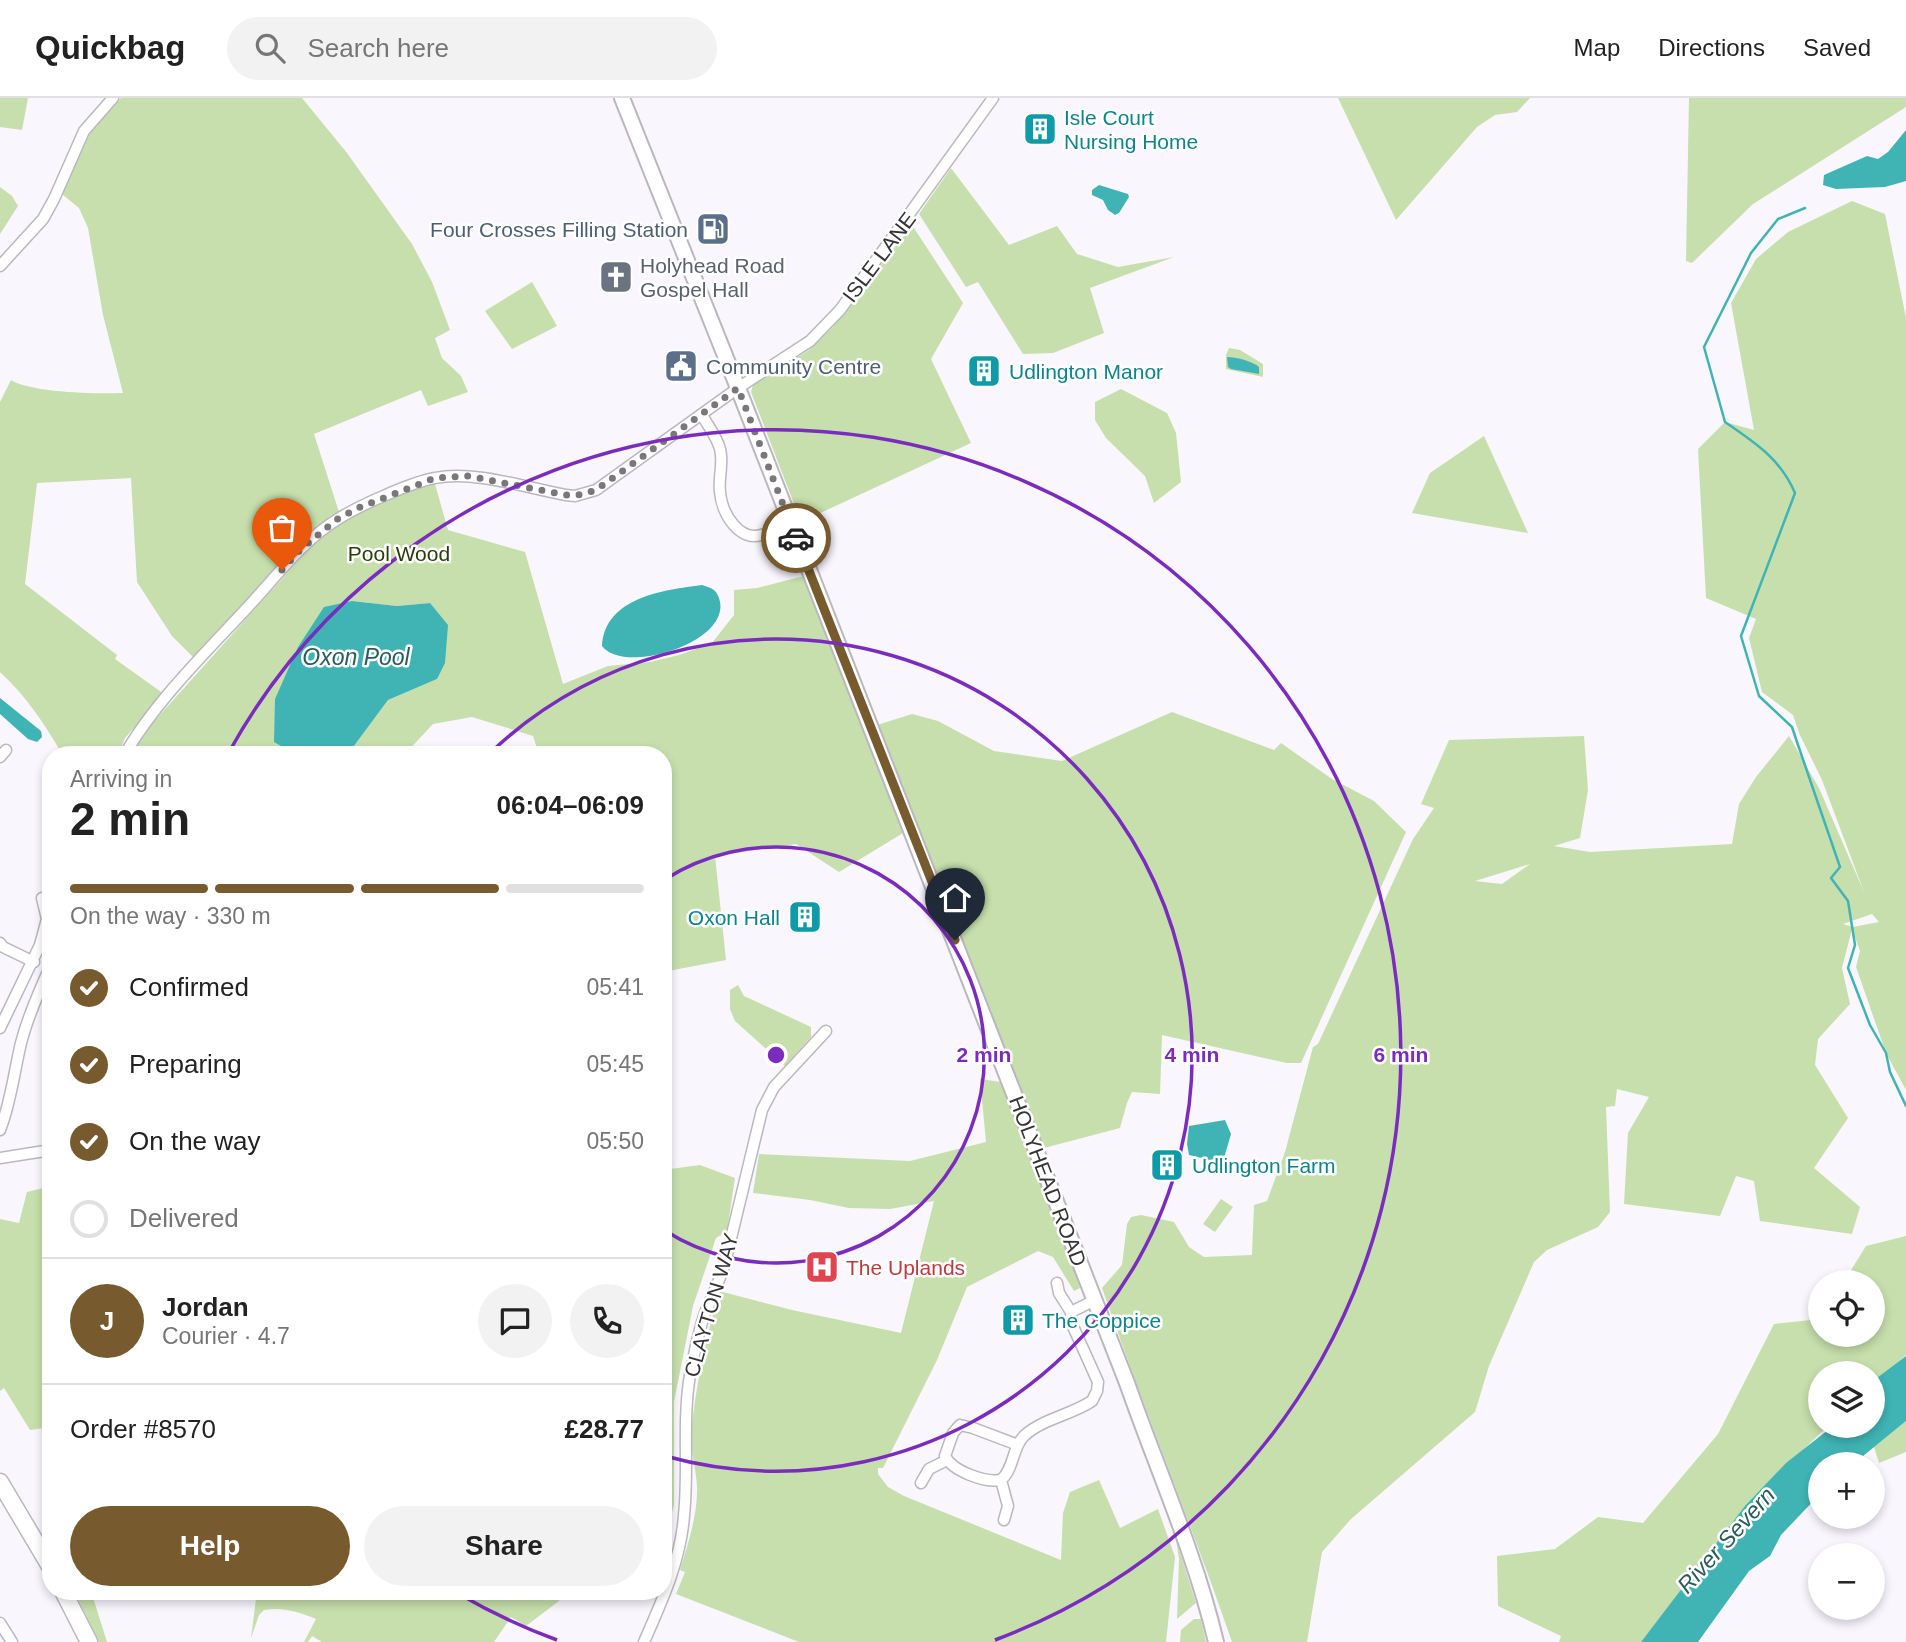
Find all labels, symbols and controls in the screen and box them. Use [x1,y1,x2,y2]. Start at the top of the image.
search box [227,17,717,80]
text: Quickbag [35,29,185,66]
icon: search [251,29,289,67]
text: Search here [307,33,449,63]
text: Map [1574,34,1620,61]
text: Directions [1658,34,1765,61]
text: Saved [1803,34,1871,61]
place label: Isle Court Nursing Home [1064,106,1198,153]
building icon: Isle Court Nursing Home [1021,110,1059,148]
street label: ISLE LANE [838,208,920,306]
fuel station icon: Four Crosses Filling Station [694,210,732,248]
place label: Four Crosses Filling Station [430,218,688,241]
place label: Holyhead Road Gospel Hall [640,254,785,301]
church icon: Holyhead Road Gospel Hall [597,258,635,296]
public building icon: Community Centre [662,347,700,385]
building icon: Udlington Manor [965,352,1003,390]
place label: Community Centre [706,355,881,378]
place label: Udlington Manor [1009,360,1163,383]
pin [252,498,312,570]
courier [761,503,831,573]
icon: bag [263,509,301,547]
icon: car [777,519,815,557]
park label: Pool Wood [348,542,450,565]
water label: Oxon Pool [302,644,411,670]
text: Arriving in [70,766,172,792]
text: 06:04–06:09 [497,790,644,820]
text: 2 min [70,793,190,845]
pin [925,868,985,940]
icon: home [936,879,974,917]
building icon: Oxon Hall [786,898,824,936]
text: On the way · 330 m [70,903,271,929]
place label: Oxon Hall [688,906,780,929]
icon: check [70,969,108,1007]
text: Confirmed [129,972,249,1002]
text: 05:41 [586,974,644,1000]
centre of rings [764,1043,788,1067]
text: 2 min [957,1043,1011,1066]
text: 4 min [1165,1043,1219,1066]
text: 6 min [1374,1043,1428,1066]
icon: check [70,1046,108,1084]
text: Preparing [129,1049,242,1079]
text: 05:45 [586,1051,644,1077]
street label: HOLYHEAD ROAD [1005,1093,1091,1269]
icon: check [70,1123,108,1161]
text: On the way [129,1126,261,1156]
text: 05:50 [586,1128,644,1154]
building icon: Udlington Farm [1148,1146,1186,1184]
place label: Udlington Farm [1192,1154,1336,1177]
text: Delivered [129,1203,239,1233]
street label: CLAYTON WAY [679,1230,743,1380]
hospital icon: The Uplands [803,1248,841,1286]
place label: The Uplands [846,1256,965,1279]
map controls [1808,1270,1885,1620]
button: locate [1808,1270,1885,1347]
button: chat [478,1284,552,1358]
button: phone [570,1284,644,1358]
text: Jordan [162,1292,249,1322]
building icon: The Coppice [999,1301,1037,1339]
text: J [100,1306,114,1336]
place label: The Coppice [1042,1309,1161,1332]
text: Courier · 4.7 [162,1323,290,1349]
button: layers [1808,1361,1885,1438]
text: Order #8570 [70,1414,216,1444]
text: £28.77 [564,1414,644,1444]
button: + [1808,1452,1885,1529]
water label: River Severn [1672,1482,1780,1598]
button: Help [70,1506,350,1586]
button: Share [364,1506,644,1586]
button: − [1808,1543,1885,1620]

